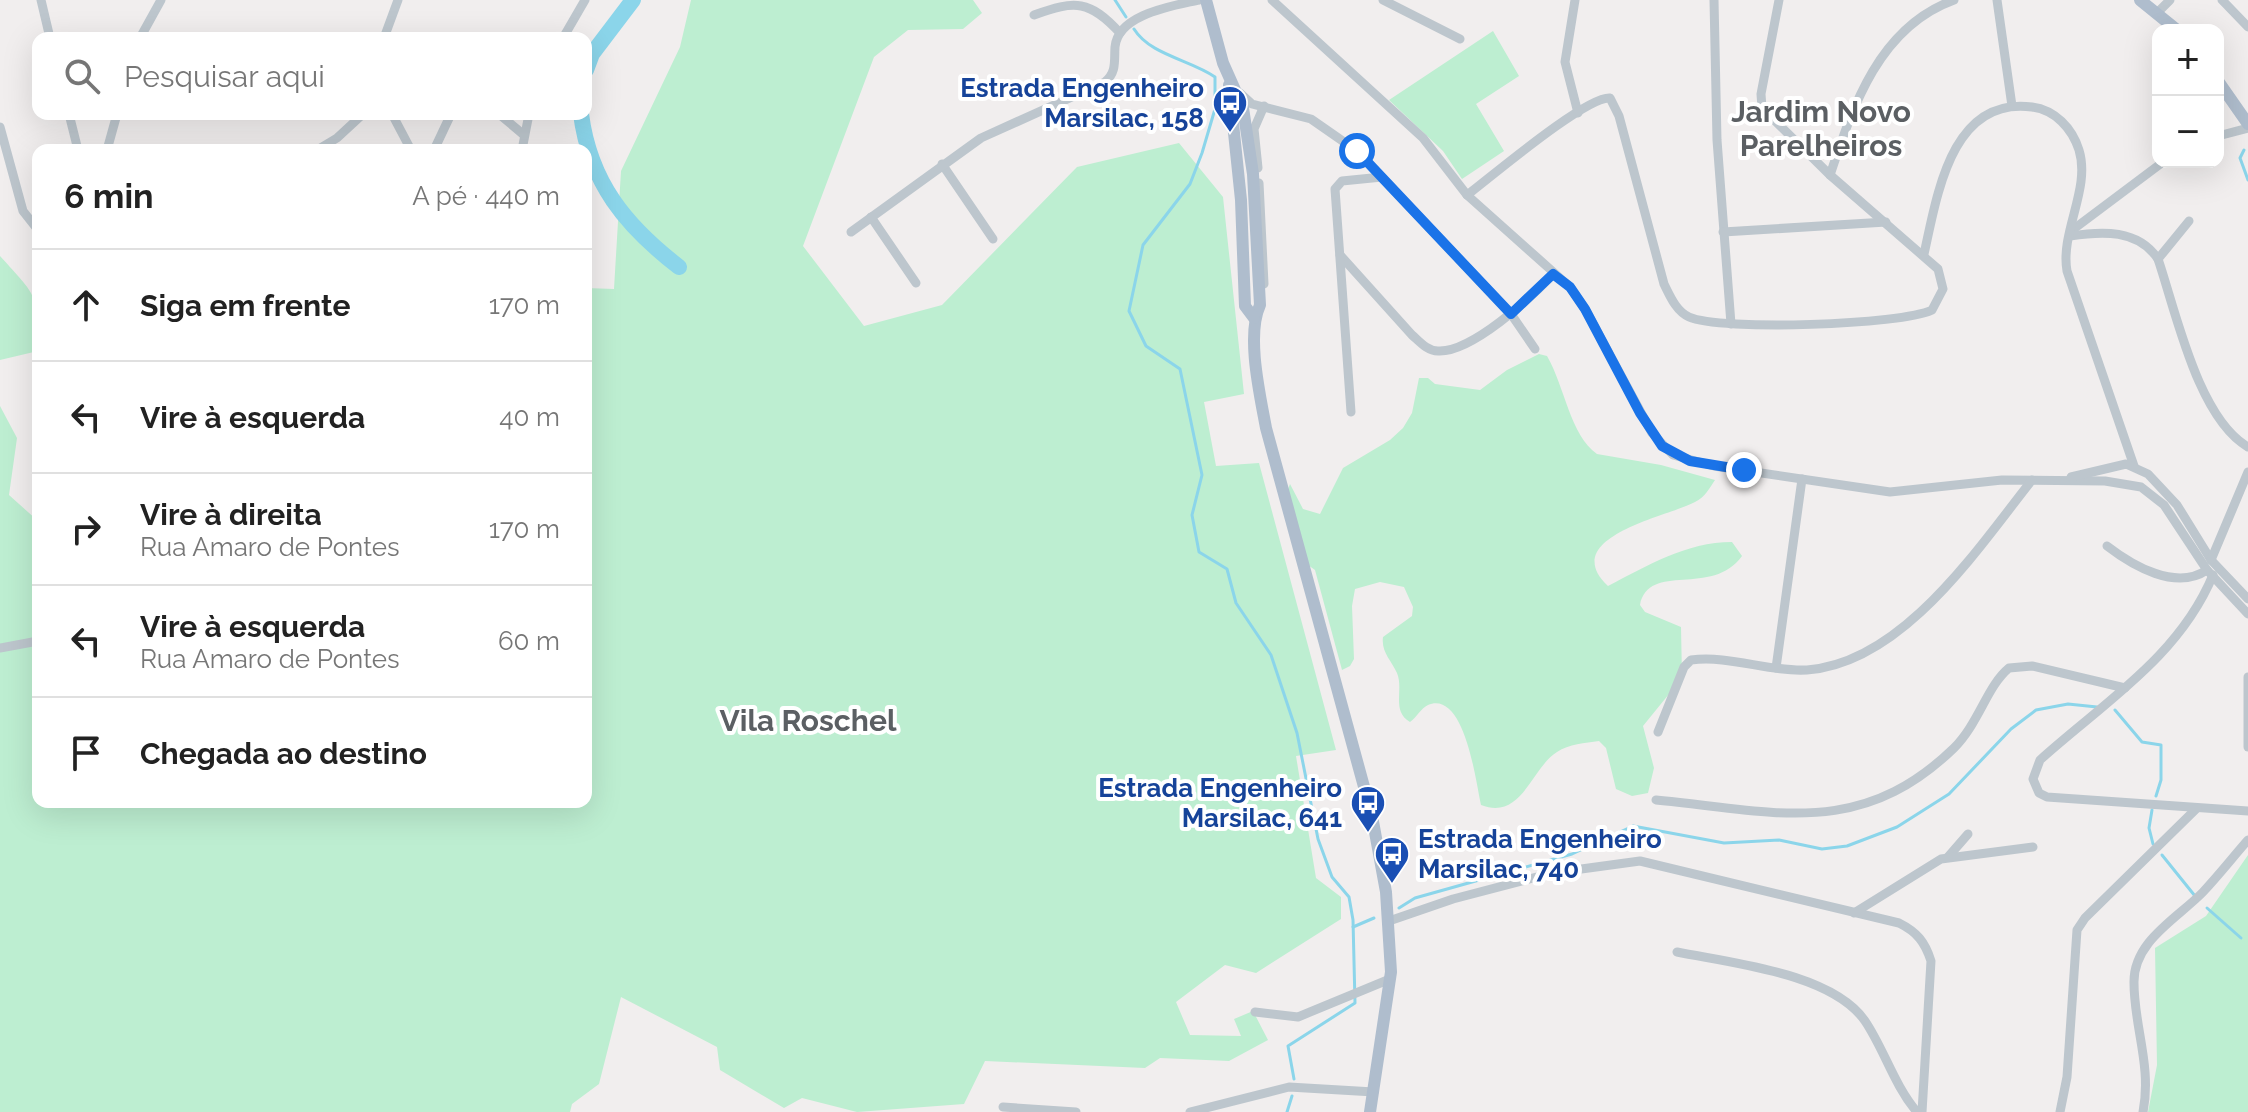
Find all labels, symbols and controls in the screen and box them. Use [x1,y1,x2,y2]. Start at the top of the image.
map controls [2152,24,2224,168]
button: + [2152,24,2224,96]
search box [32,32,592,120]
icon: search [60,54,104,98]
text: Pesquisar aqui [124,59,325,94]
place label: Estrada Engenheiro Marsilac, 158 [960,73,1204,133]
bus stop icon: Estrada Engenheiro Marsilac, 158 [1211,84,1249,134]
district label: Jardim Novo Parelheiros [1731,94,1911,163]
button: − [2152,96,2224,168]
route start [1339,133,1375,169]
text: 6 min [64,176,154,216]
text: A pé · 440 m [412,181,560,211]
icon: ahead [64,283,108,327]
text: Siga em frente [140,288,350,323]
text: 170 m [489,290,560,320]
icon: left [64,395,108,439]
text: Vire à esquerda [140,400,365,435]
text: 40 m [499,402,560,432]
route end [1726,452,1762,488]
text: Vire à direita [140,497,322,532]
icon: right [64,507,108,551]
text: 170 m [489,514,560,544]
text: Rua Amaro de Pontes [140,532,399,562]
text: Vire à esquerda [140,609,365,644]
icon: left [64,619,108,663]
text: 60 m [498,626,560,656]
text: Rua Amaro de Pontes [140,644,399,674]
district label: Vila Roschel [720,703,897,738]
icon: arrive [64,731,108,775]
text: Chegada ao destino [140,736,427,771]
place label: Estrada Engenheiro Marsilac, 641 [1098,773,1342,833]
bus stop icon: Estrada Engenheiro Marsilac, 641 [1349,784,1387,834]
place label: Estrada Engenheiro Marsilac, 740 [1418,824,1662,884]
bus stop icon: Estrada Engenheiro Marsilac, 740 [1373,835,1411,885]

